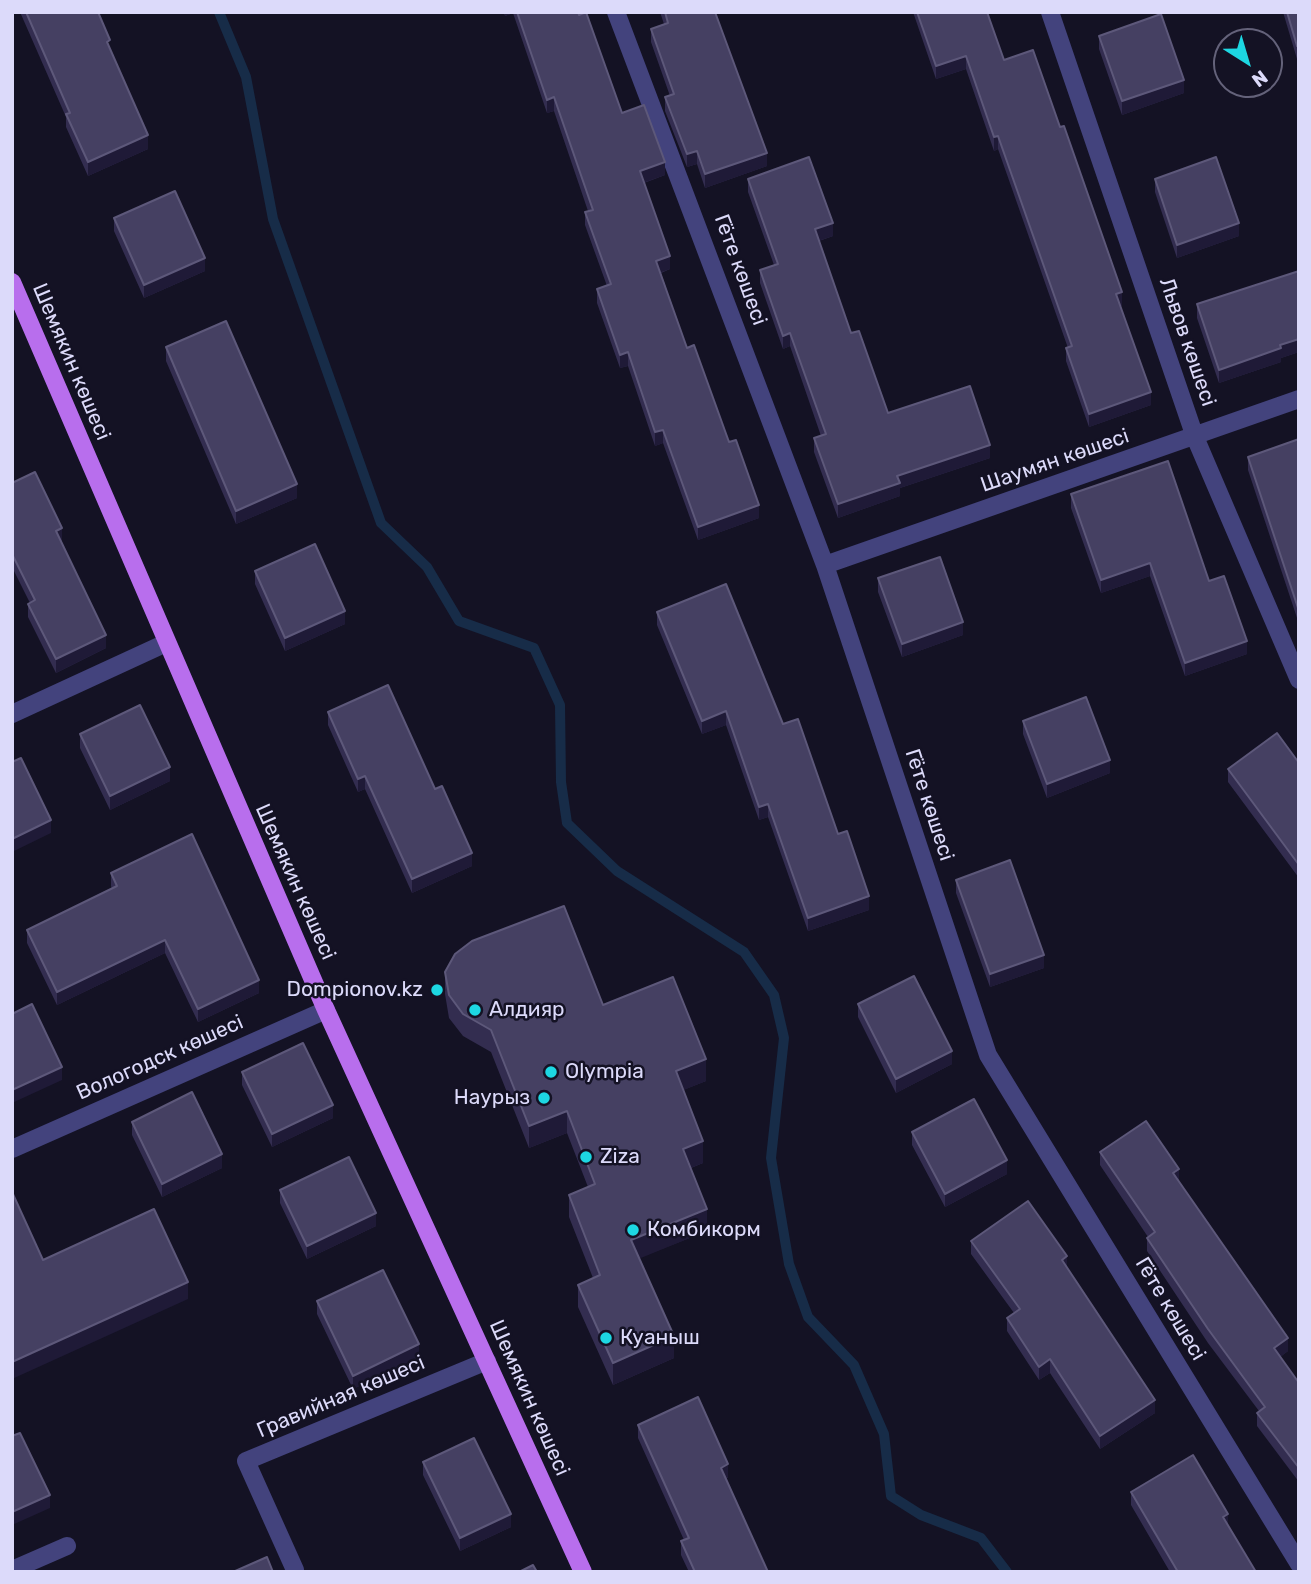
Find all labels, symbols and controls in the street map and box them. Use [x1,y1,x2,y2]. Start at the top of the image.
north arrow [1213,28,1283,98]
text: N [1247,65,1272,92]
street label: Гёте көшесі [708,211,772,329]
street label: Львов көшесі [1153,274,1221,410]
street label: Шемякин көшесі [27,280,115,444]
street label: Шаумян көшесі [978,424,1132,498]
street label: Гёте көшесі [899,746,959,864]
street label: Шемякин көшесі [249,800,341,964]
place label: Dompionov.kz [286,977,423,1003]
marker: Dompionov.kz [429,982,445,998]
place label: Алдияр [489,997,565,1023]
marker: Алдияр [467,1002,483,1018]
street label: Вологодск көшесі [73,1010,247,1106]
place label: Olympia [565,1059,644,1085]
marker: Olympia [543,1064,559,1080]
place label: Наурыз [454,1085,530,1111]
marker: Наурыз [536,1090,552,1106]
place label: Ziza [600,1144,640,1170]
marker: Ziza [578,1149,594,1165]
place label: Комбикорм [647,1217,761,1243]
marker: Комбикорм [625,1222,641,1238]
street label: Гёте көшесі [1129,1253,1211,1365]
street label: Шемякин көшесі [483,1316,575,1480]
place label: Куаныш [620,1325,700,1351]
marker: Куаныш [598,1330,614,1346]
street label: Гравийная көшесі [253,1350,429,1444]

